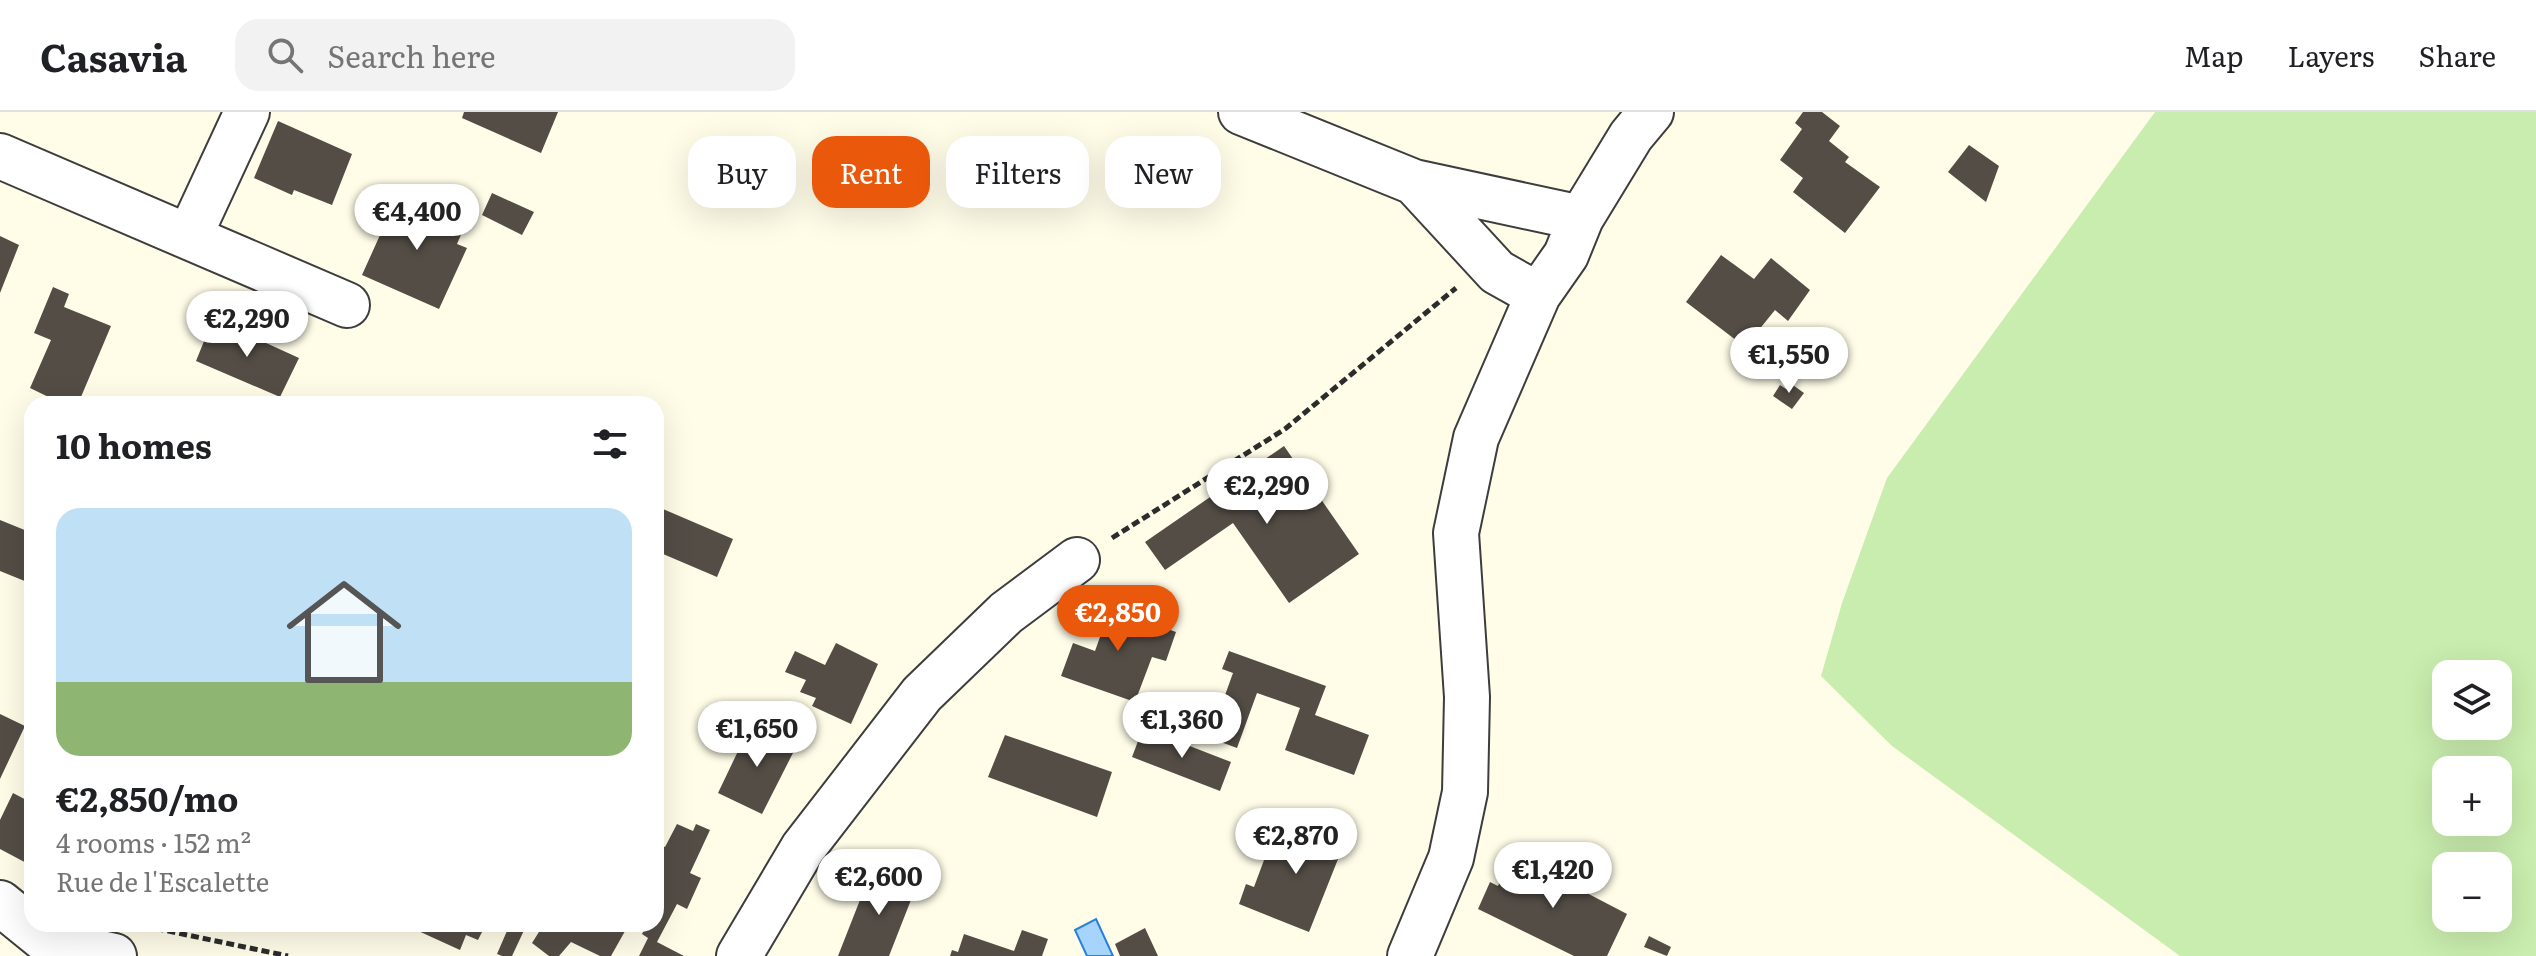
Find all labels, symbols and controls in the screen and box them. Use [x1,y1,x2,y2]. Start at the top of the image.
search box [235,19,795,91]
text: Casavia [40,27,187,84]
icon: search [263,33,307,77]
text: Search here [327,33,496,77]
text: Map [2184,34,2243,76]
text: Layers [2287,34,2374,76]
text: Share [2418,34,2496,76]
chip: Buy [688,136,796,208]
chip: Rent [812,136,930,208]
chip: Filters [946,136,1089,208]
chip: New [1105,136,1221,208]
pin: €4,400 [352,184,482,252]
text: €4,400 [372,190,462,229]
pin: €2,290 [182,291,312,359]
text: €2,290 [204,297,290,336]
pin: €1,550 [1724,327,1854,395]
text: €1,550 [1748,333,1830,372]
text: 10 homes [56,419,212,469]
icon: filters [588,422,632,466]
pin: €2,290 [1202,458,1332,526]
text: €2,290 [1224,464,1310,503]
icon: home [272,560,416,704]
pin: €2,850 [1053,585,1183,653]
text: €2,850 [1075,591,1161,630]
map controls [2432,660,2512,932]
button: layers [2432,660,2512,740]
pin: €1,360 [1117,692,1247,760]
text: €1,360 [1140,698,1224,737]
pin: €1,650 [692,701,822,769]
text: €1,650 [716,707,798,746]
button: + [2432,756,2512,836]
text: €2,850/mo [56,772,238,822]
pin: €2,870 [1231,808,1361,876]
text: €2,870 [1253,814,1339,853]
text: 4 rooms · 152 m² [56,822,251,861]
pin: €1,420 [1488,842,1618,910]
text: €1,420 [1512,848,1594,887]
pin: €2,600 [814,849,944,917]
button: − [2432,852,2512,932]
text: €2,600 [835,855,923,894]
text: Rue de l'Escalette [56,861,269,900]

